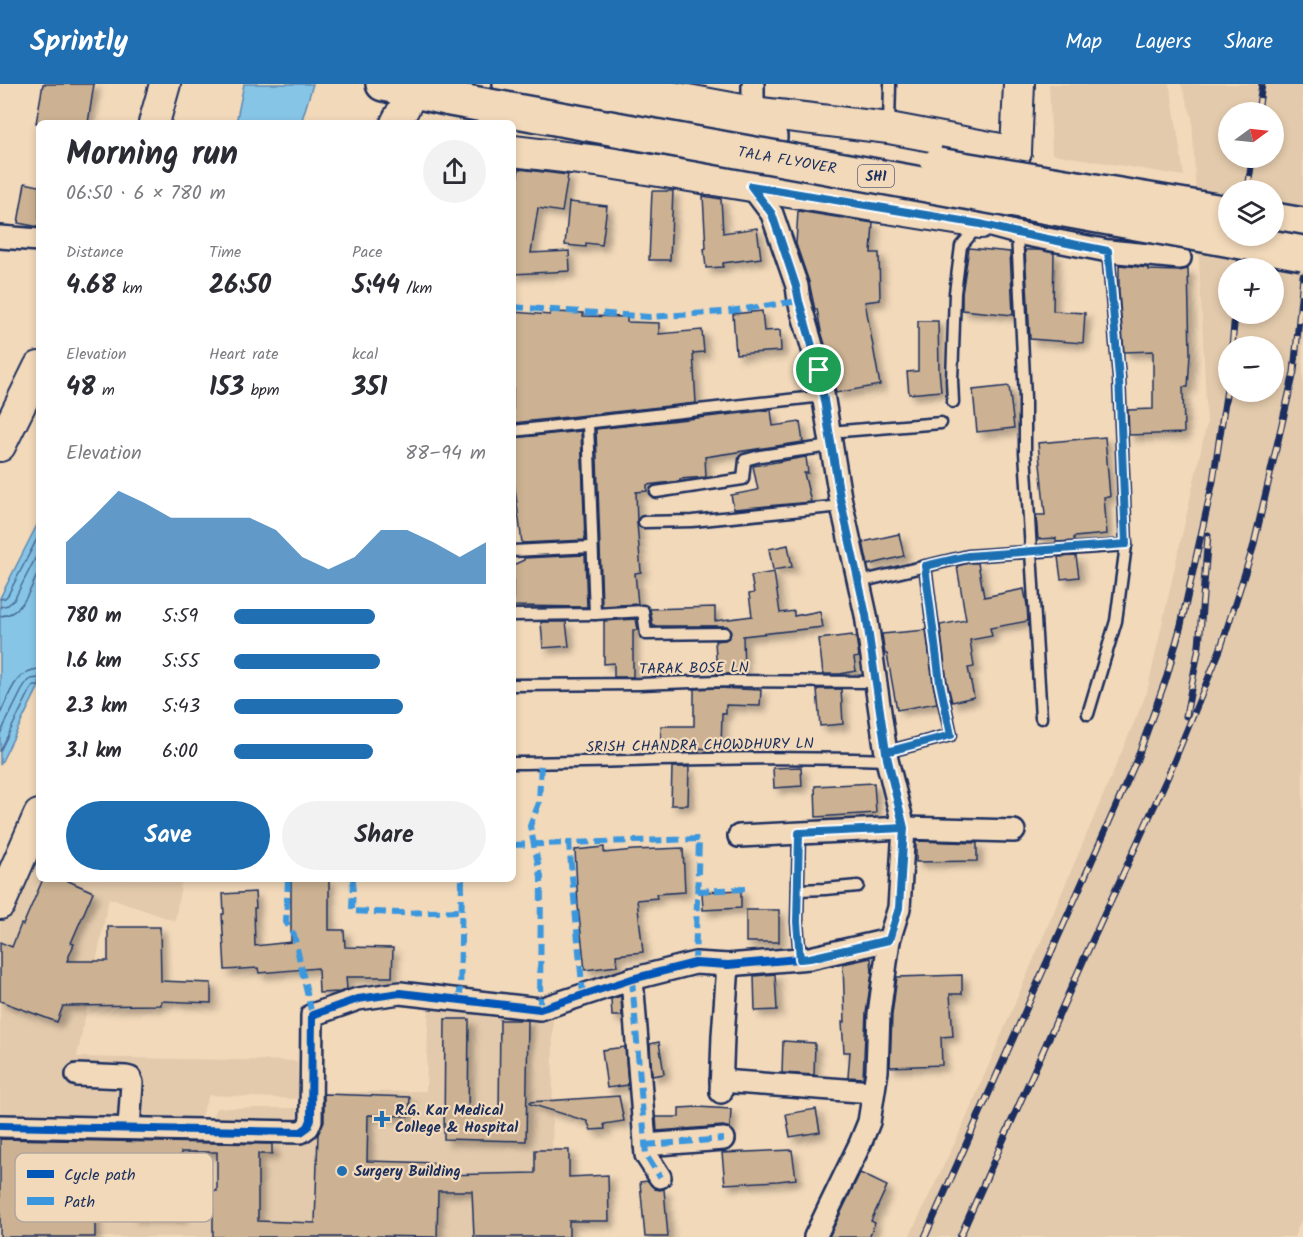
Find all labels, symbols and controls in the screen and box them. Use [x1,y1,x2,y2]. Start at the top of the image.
text: Sprintly [30,20,128,65]
text: Map [1065,26,1102,59]
text: Layers [1135,26,1191,59]
text: Share [1224,26,1273,59]
north arrow [1218,102,1284,168]
map controls [1218,102,1284,402]
text: Morning run [66,129,238,182]
button: share [423,140,486,203]
street label: TALA FLYOVER [736,140,838,182]
road number: SH1 [858,165,894,187]
text: 06:50 · 6 × 780 m [66,178,226,210]
button: layers [1218,180,1284,246]
text: Distance [66,240,124,265]
text: Time [209,240,241,265]
text: Pace [352,240,383,265]
button: + [1218,258,1284,324]
text: 4.68 [66,265,116,307]
text: 26:50 [209,265,271,307]
text: 5:44 [352,265,400,307]
text: km [116,276,142,301]
text: /km [400,276,432,301]
button: − [1218,336,1284,402]
text: Elevation [66,342,127,367]
text: Heart rate [209,342,279,367]
text: kcal [352,342,378,367]
pin [793,344,844,395]
icon: arrive [802,353,835,386]
text: 48 [66,367,96,409]
text: 153 [209,367,244,409]
text: 351 [352,367,387,409]
text: m [96,378,115,403]
text: bpm [244,378,279,403]
text: Elevation [66,438,142,470]
text: 88–94 m [405,438,486,470]
text: 780 m [66,601,122,633]
text: 5:59 [162,601,198,633]
text: 1.6 km [66,646,122,678]
text: 5:55 [162,646,199,678]
street label: TARAK BOSE LN [639,656,749,682]
text: 2.3 km [66,691,127,723]
text: 5:43 [162,691,200,723]
street label: SRISH CHANDRA CHOWDHURY LN [586,732,814,760]
text: 3.1 km [66,736,122,768]
text: 6:00 [162,736,198,768]
button: Save [66,801,270,870]
button: Share [282,801,486,870]
place label: R.G. Kar Medical College & Hospital [395,1099,518,1140]
marker: R.G. Kar Medical College & Hospital [373,1110,391,1128]
legend [15,1153,213,1222]
place label: Surgery Building [354,1160,461,1184]
text: Cycle path [64,1163,136,1188]
marker: Surgery Building [335,1164,349,1178]
text: Path [64,1190,95,1215]

